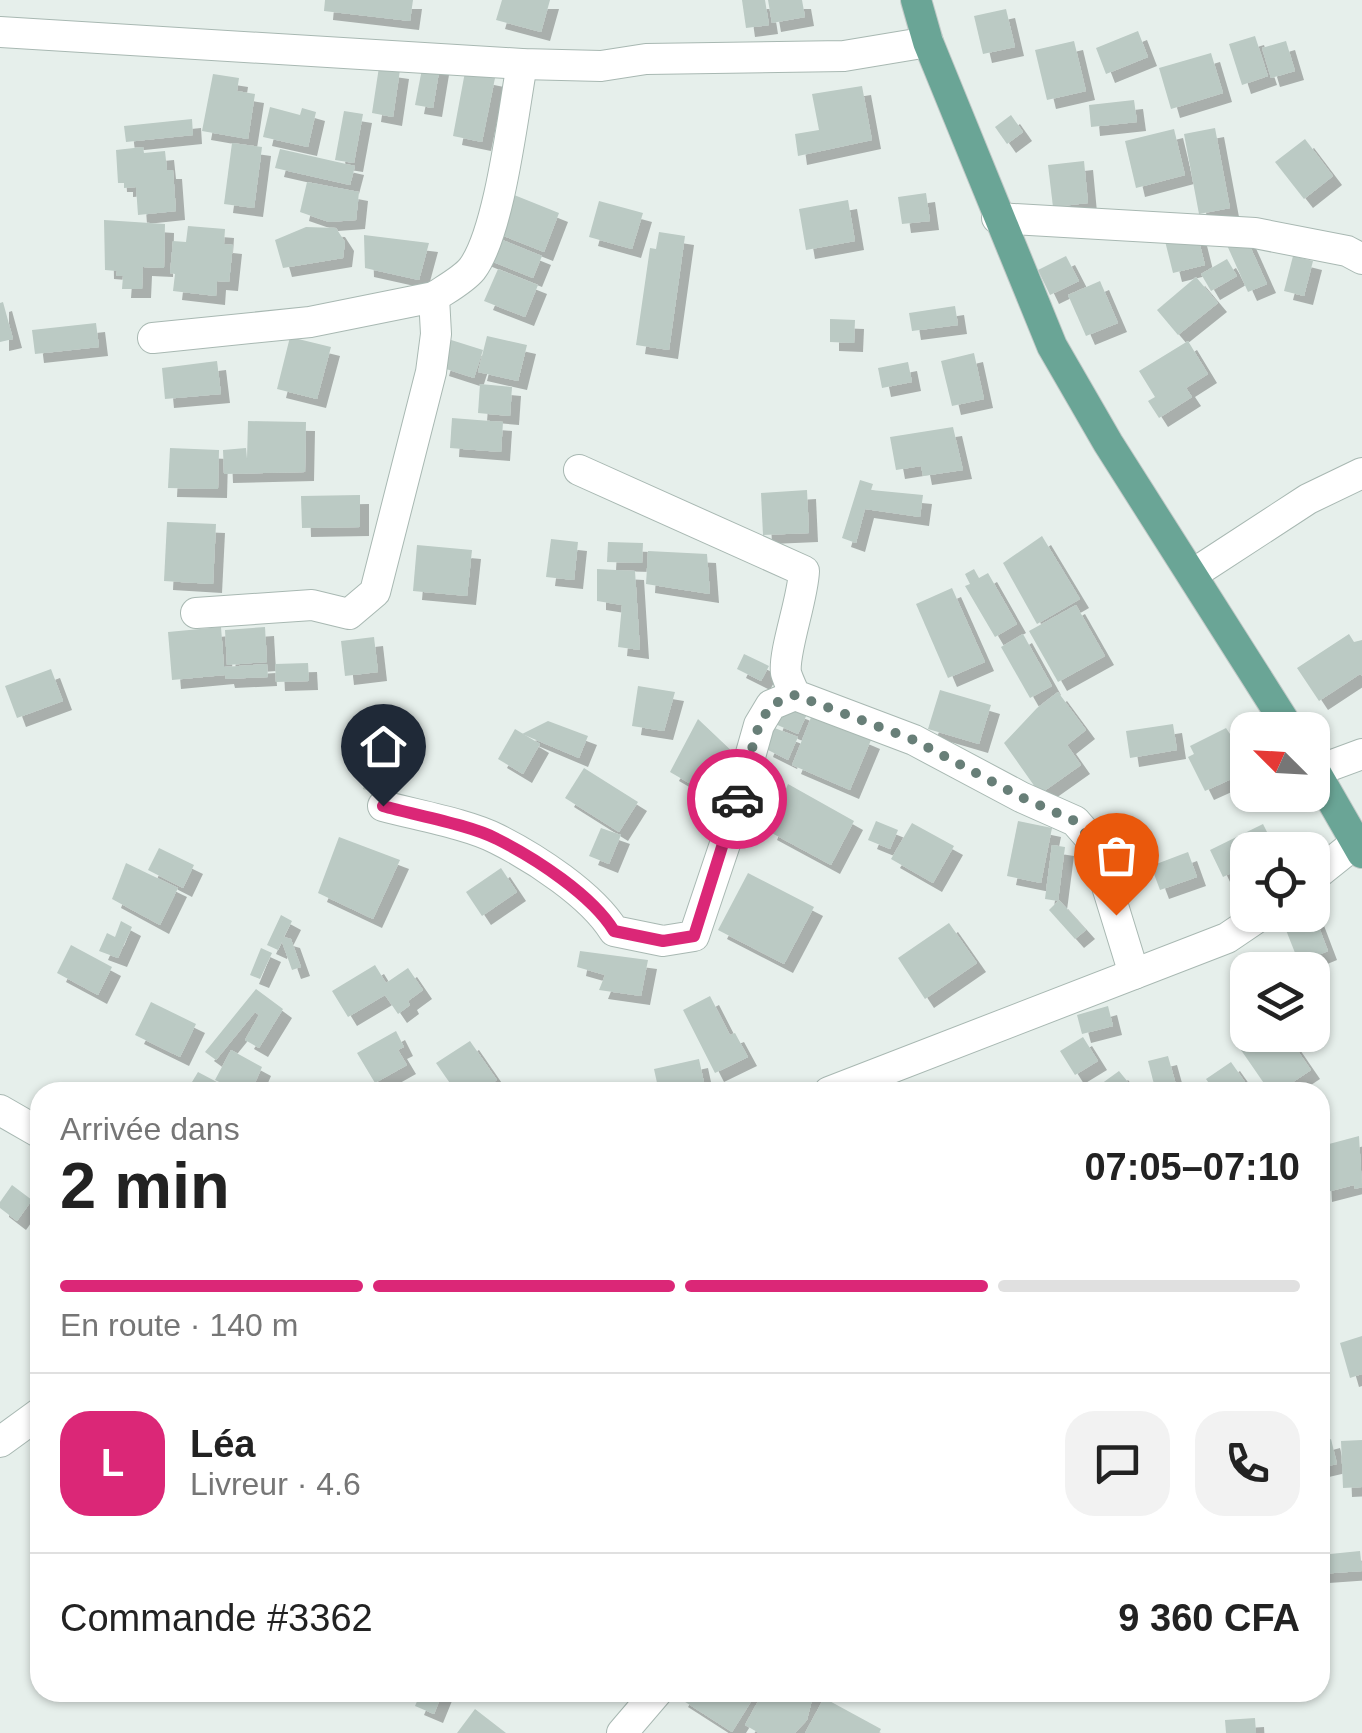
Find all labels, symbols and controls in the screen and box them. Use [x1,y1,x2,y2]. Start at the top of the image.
pin [341,704,426,807]
north arrow [1230,712,1330,812]
map controls [1230,712,1330,1052]
icon: home [356,719,411,774]
courier [687,749,787,849]
icon: car [710,772,765,827]
pin [1074,813,1159,916]
icon: bag [1089,828,1144,883]
button: locate [1230,832,1330,932]
button: layers [1230,952,1330,1052]
text: Arrivée dans [60,1111,240,1147]
text: 07:05–07:10 [1084,1146,1300,1188]
text: 2 min [60,1149,230,1222]
text: En route · 140 m [60,1307,298,1343]
button: chat [1065,1411,1170,1516]
button: phone [1195,1411,1300,1516]
text: Léa [190,1423,255,1465]
text: L [101,1442,124,1484]
text: Livreur · 4.6 [190,1466,361,1502]
text: Commande #3362 [60,1597,373,1639]
text: 9 360 CFA [1118,1597,1300,1639]

